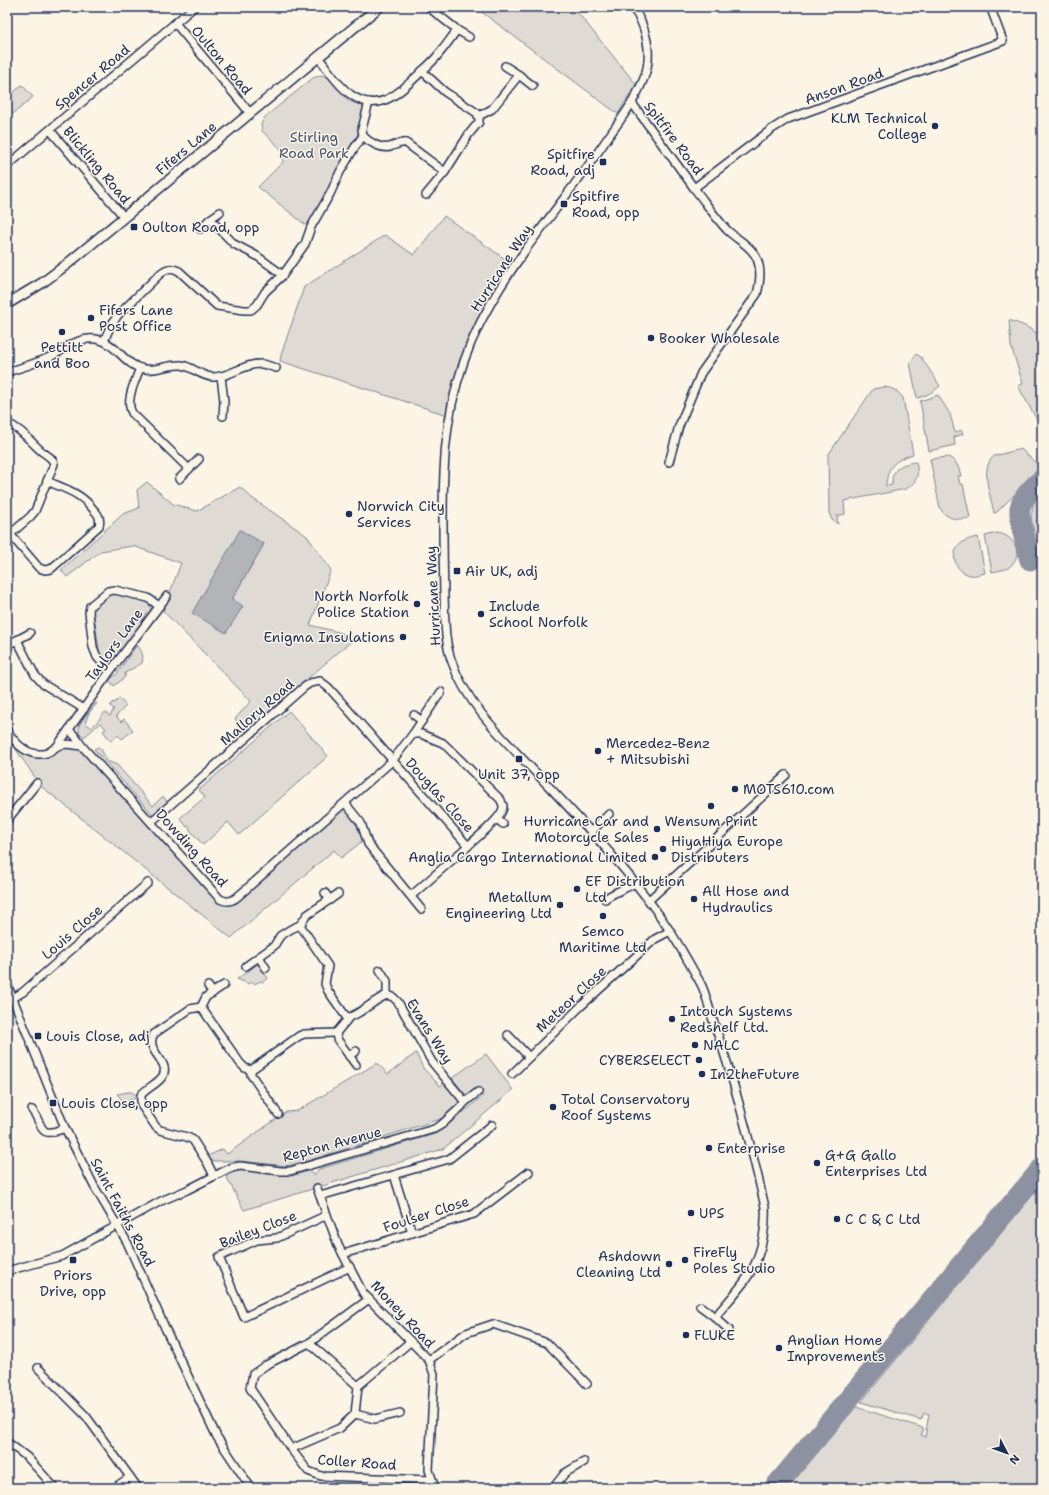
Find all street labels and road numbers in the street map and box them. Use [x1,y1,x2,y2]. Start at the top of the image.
street label: Oulton Road [188,22,256,98]
street label: Spencer Road [51,40,133,114]
street label: Anson Road [802,63,886,109]
street label: Spitfire Road [640,98,708,179]
street label: Fifers Lane [152,117,220,179]
street label: Blickling Road [59,122,135,208]
street label: Hurricane Way [466,221,536,315]
street label: Hurricane Way [421,545,445,647]
street label: Taylors Lane [81,605,147,685]
street label: Mallory Road [216,675,298,749]
street label: Douglas Close [402,754,478,836]
street label: Dowding Road [152,805,232,891]
street label: Louis Close [38,901,106,963]
street label: Meteor Close [532,962,610,1036]
street label: Evans Way [403,995,457,1067]
street label: Repton Avenue [281,1122,384,1166]
street label: Saint Faiths Road [87,1155,159,1269]
street label: Foulser Close [381,1192,471,1236]
street label: Bailey Close [217,1206,299,1252]
street label: Money Road [367,1276,439,1352]
street label: Coller Road [317,1450,397,1474]

